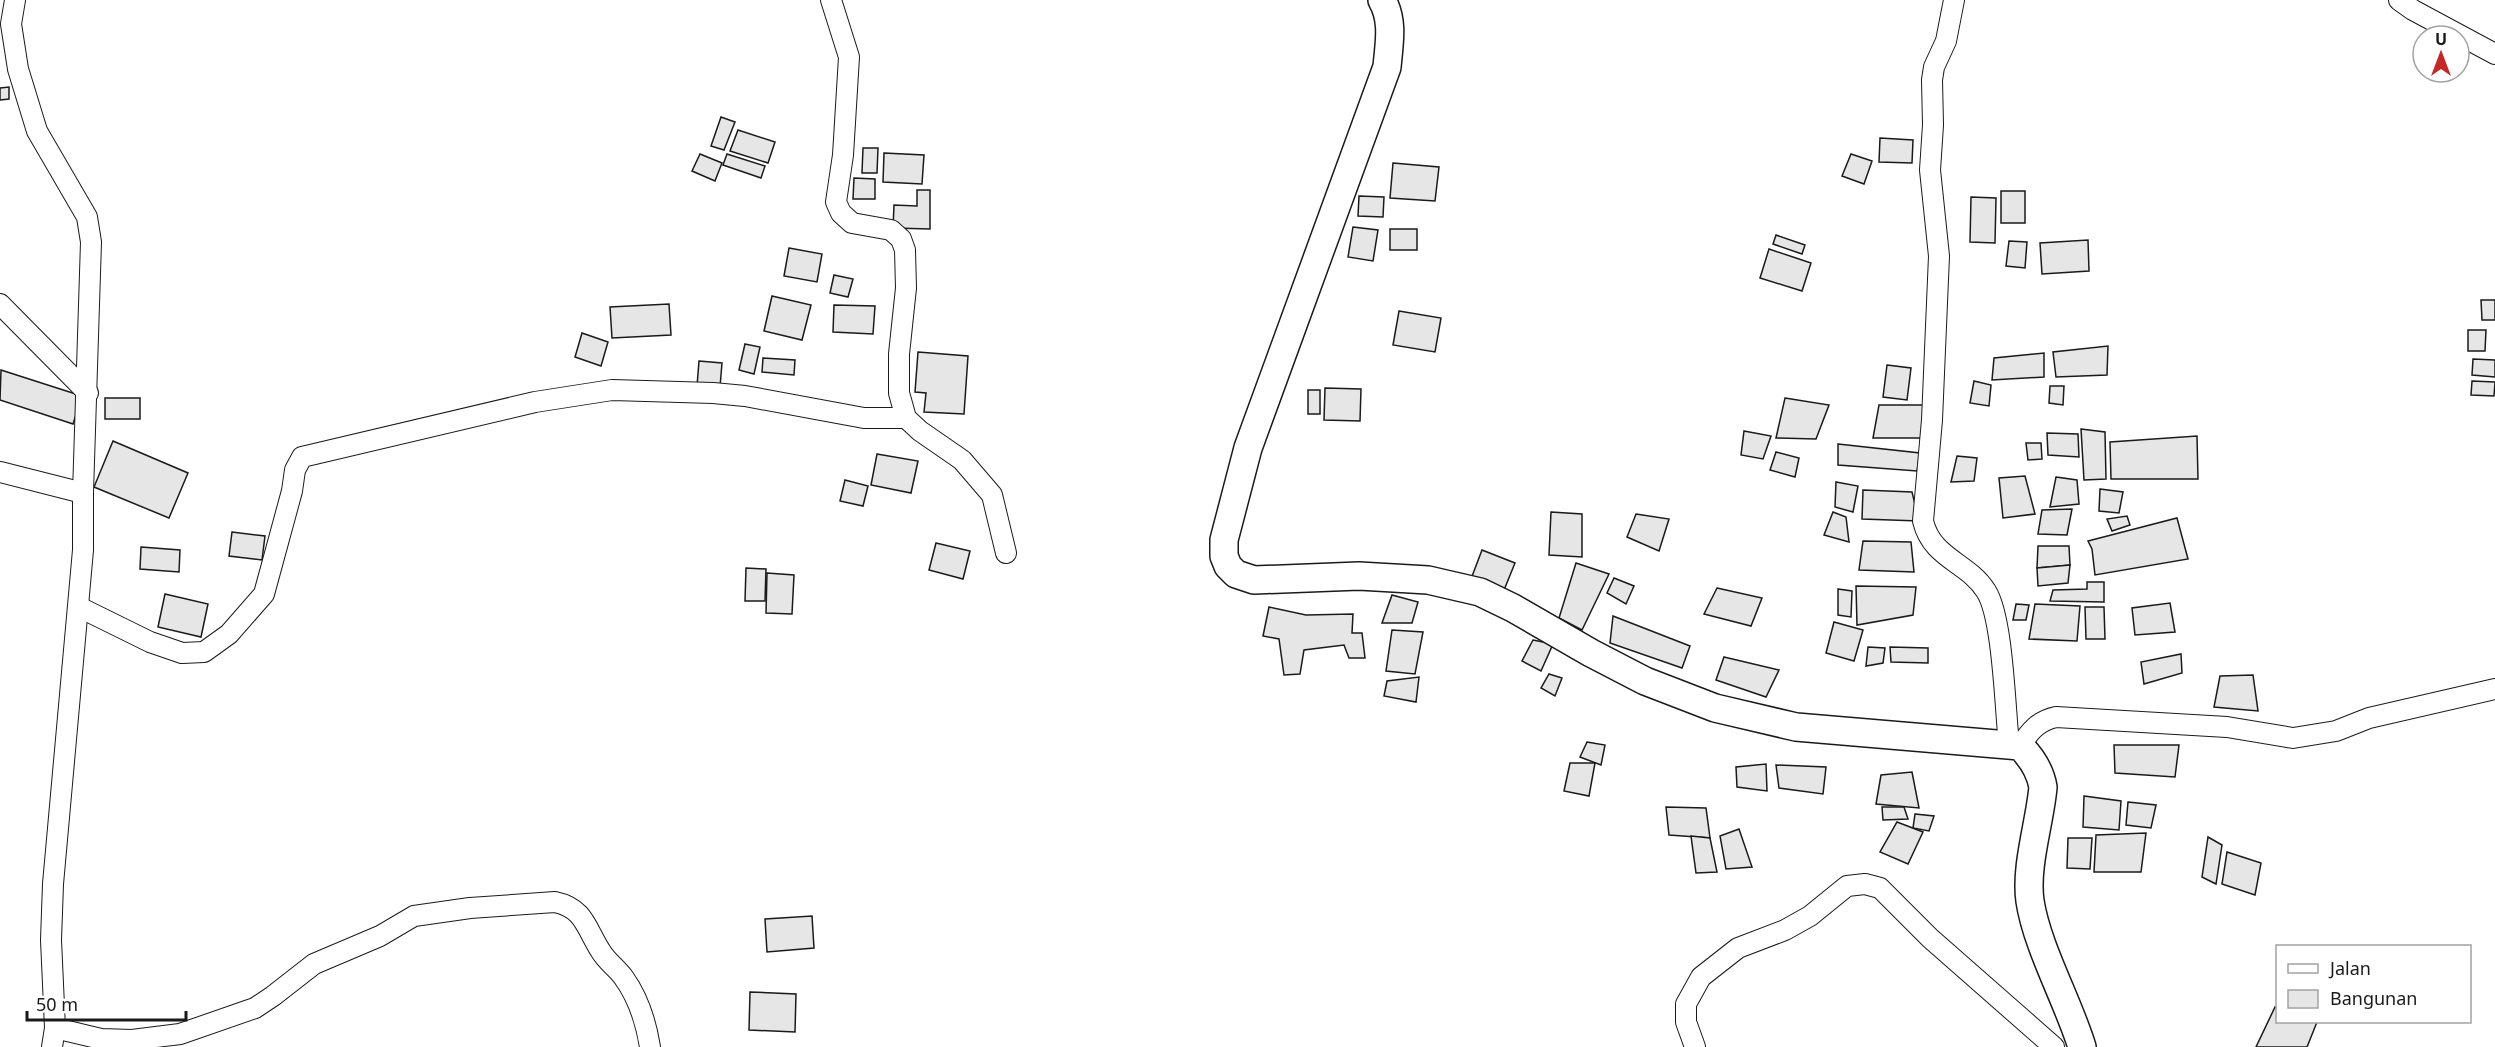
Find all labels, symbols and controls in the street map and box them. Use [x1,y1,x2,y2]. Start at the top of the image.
north arrow [2411,24,2471,84]
text: U [2435,28,2447,50]
legend [2276,945,2471,1023]
text: Jalan [2328,956,2371,980]
scale bar [27,984,186,1022]
text: Bangunan [2330,986,2417,1010]
text: 50 m [36,992,78,1016]

